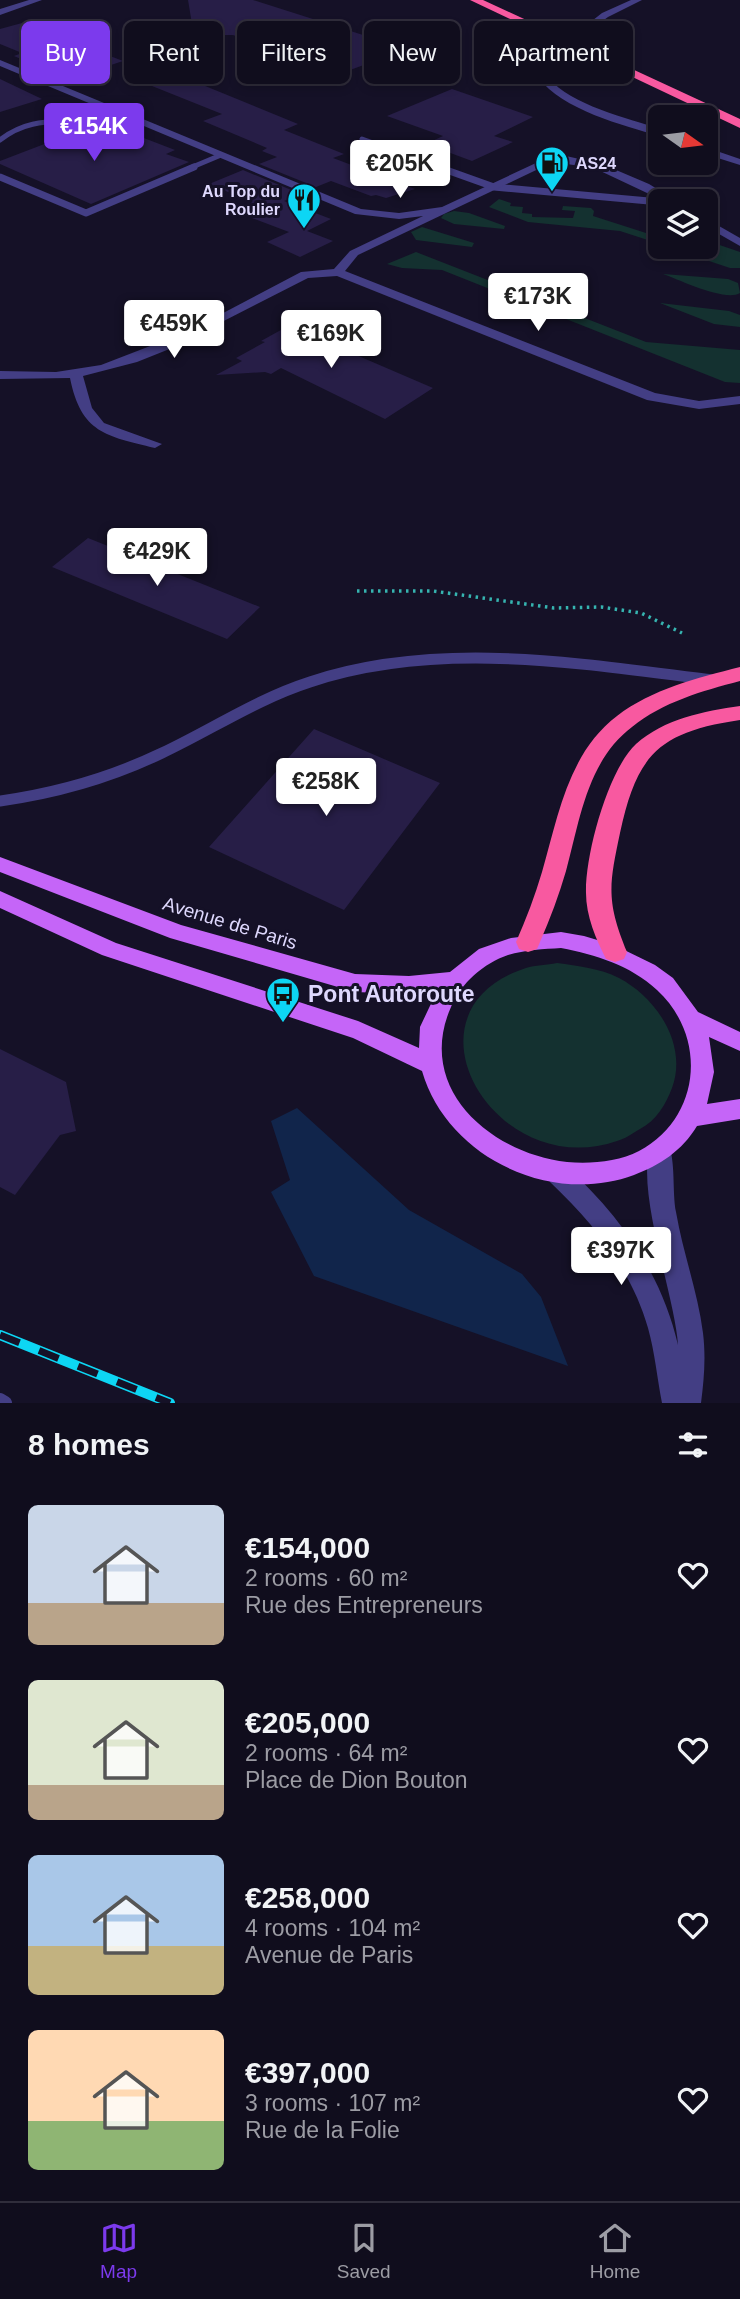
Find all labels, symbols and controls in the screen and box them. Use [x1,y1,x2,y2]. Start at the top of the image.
chip: Buy [21,21,110,84]
chip: Rent [124,21,223,84]
chip: Filters [237,21,350,84]
chip: New [364,21,460,84]
chip: Apartment [474,21,633,84]
pin: €154K [45,104,143,163]
north arrow [648,105,718,175]
map controls [648,105,718,259]
text: €154K [60,113,128,139]
pin: €205K [351,140,449,200]
fuel station icon: AS24 [533,144,571,193]
text: €205K [366,150,434,176]
place label: AS24 [576,155,616,172]
restaurant icon: Au Top du Roulier [285,181,323,230]
place label: Au Top du Roulier [202,183,280,218]
button: layers [648,189,718,259]
pin: €173K [489,274,587,333]
text: €173K [504,283,572,309]
pin: €459K [125,300,223,360]
text: €459K [140,310,208,336]
pin: €169K [282,310,380,370]
text: €169K [297,320,365,346]
pin: €429K [108,528,206,588]
text: €429K [123,538,191,564]
pin: €258K [277,758,375,818]
text: €258K [292,768,360,794]
street label: Avenue de Paris [160,893,300,953]
bus stop icon: Pont Autoroute [264,975,302,1024]
place label: Pont Autoroute [308,981,475,1007]
pin: €397K [572,1228,670,1287]
text: €397K [587,1237,655,1263]
icon: filters [674,1426,712,1464]
text: 8 homes [28,1428,150,1461]
text: €154,000 [245,1531,370,1564]
icon: home [84,1533,168,1617]
icon: heart [674,1556,712,1594]
text: 2 rooms · 60 m² [245,1565,407,1591]
text: Rue des Entrepreneurs [245,1592,483,1618]
text: €205,000 [245,1706,370,1739]
icon: home [84,1708,168,1792]
icon: heart [674,1731,712,1769]
text: 2 rooms · 64 m² [245,1740,407,1766]
text: Place de Dion Bouton [245,1767,468,1793]
text: €258,000 [245,1881,370,1914]
icon: home [84,1883,168,1967]
icon: heart [674,1906,712,1944]
text: 4 rooms · 104 m² [245,1915,420,1941]
text: Avenue de Paris [245,1942,413,1968]
text: €397,000 [245,2056,370,2089]
icon: home [84,2058,168,2142]
icon: heart [674,2081,712,2119]
text: 3 rooms · 107 m² [245,2090,420,2116]
text: Rue de la Folie [245,2117,400,2143]
tab: Map [100,2219,138,2283]
tab: Saved [337,2219,391,2283]
tab: Home [590,2219,640,2283]

